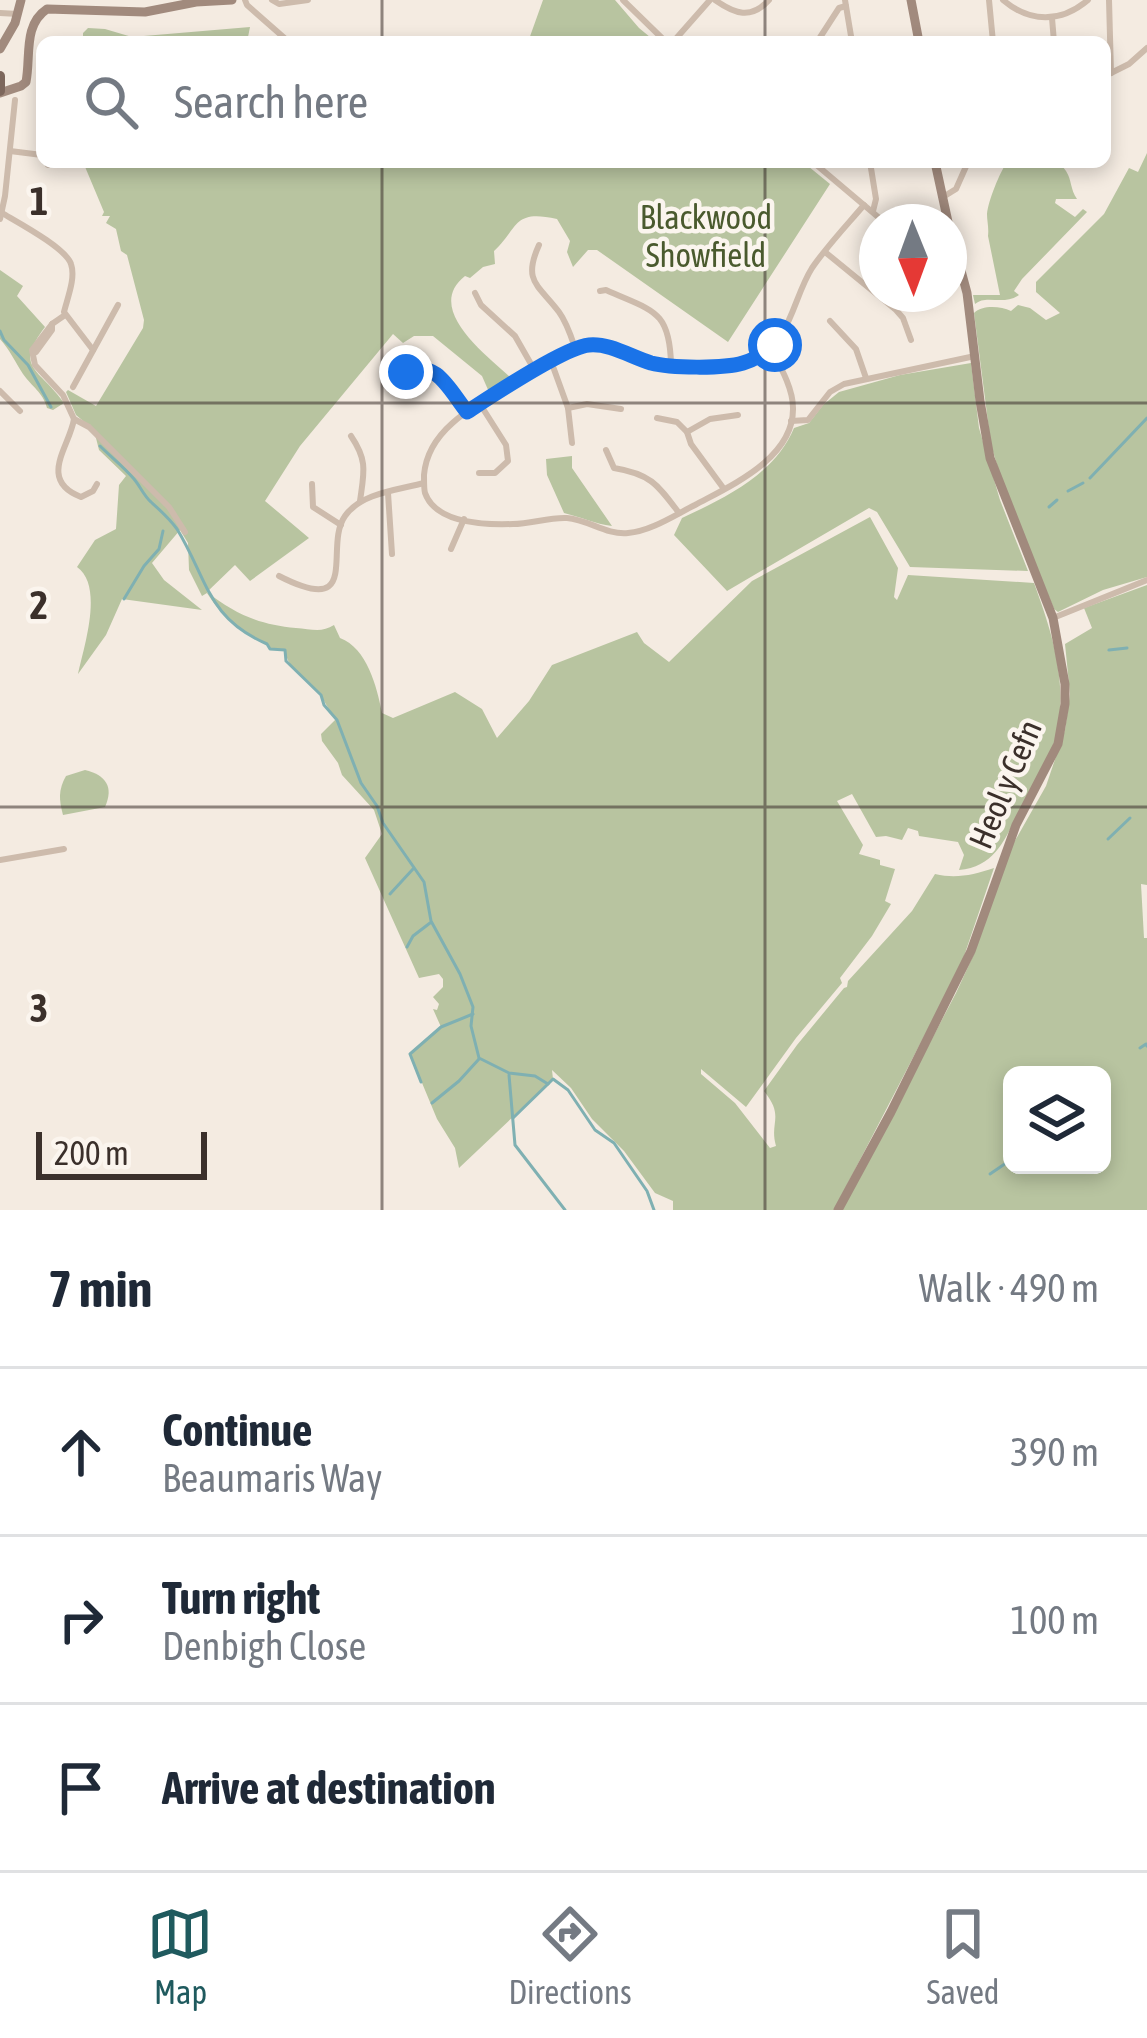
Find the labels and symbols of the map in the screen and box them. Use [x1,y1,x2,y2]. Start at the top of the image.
text: 1 [30,179,48,223]
park label: Blackwood Showfield [640,198,772,274]
north arrow [859,204,967,312]
route start [748,318,802,372]
route end [379,345,433,399]
text: 2 [30,583,48,627]
street label: Heol y Cefn [961,714,1049,854]
text: 3 [30,986,48,1030]
scale bar [36,1126,207,1179]

